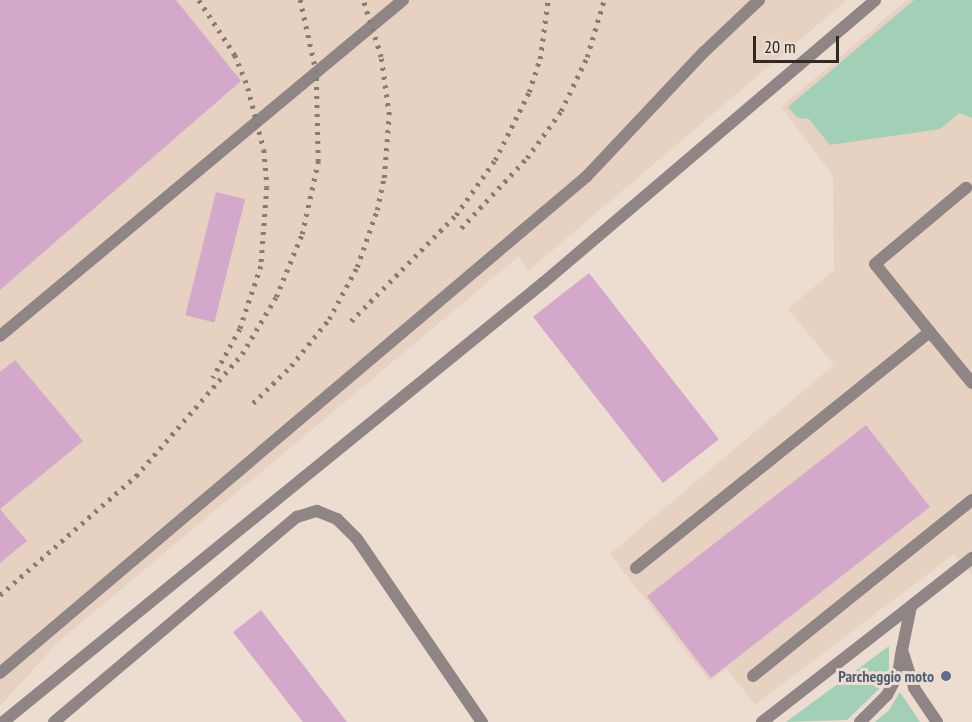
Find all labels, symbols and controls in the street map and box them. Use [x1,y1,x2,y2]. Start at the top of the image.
scale bar [756,24,842,62]
text: 20 m [764,35,796,58]
place label: Parcheggio moto [838,666,934,686]
marker: Parcheggio moto [939,669,953,683]

